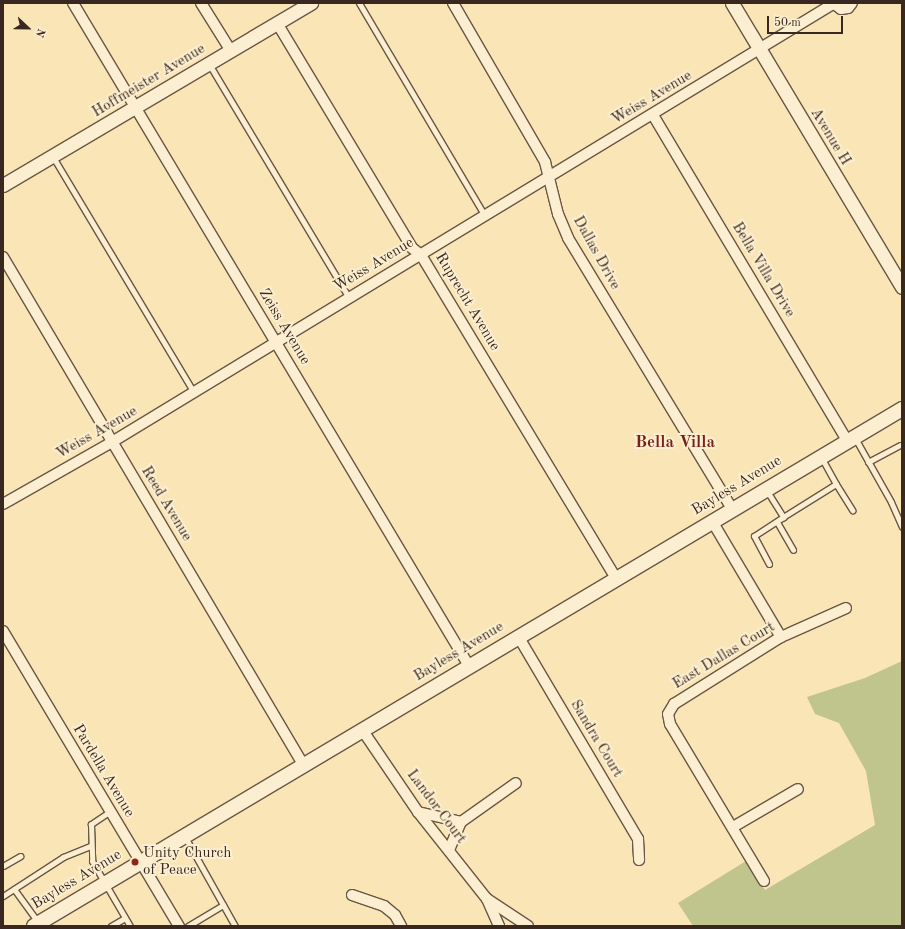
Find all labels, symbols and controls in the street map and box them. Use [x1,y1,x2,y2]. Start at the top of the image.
north arrow [8,8,48,48]
scale bar [769,8,845,34]
text: 50 m [774,17,801,29]
text: N [33,27,46,39]
street label: Hoffmeister Avenue [89,40,209,122]
street label: Weiss Avenue [609,67,695,129]
street label: Avenue H [806,105,854,169]
street label: Dallas Drive [568,213,624,293]
street label: Bella Villa Drive [728,219,798,321]
street label: Weiss Avenue [331,234,417,296]
street label: Ruprecht Avenue [431,250,503,354]
street label: Zeiss Avenue [254,286,314,368]
street label: Weiss Avenue [53,403,141,463]
district label: Bella Villa [635,433,715,453]
street label: Bayless Avenue [689,452,785,520]
street label: Reed Avenue [137,463,195,545]
street label: Bayless Avenue [411,618,507,686]
street label: East Dallas Court [670,618,778,694]
street label: Sandra Court [566,697,626,781]
street label: Pardella Avenue [68,721,138,821]
street label: Landor Court [402,766,470,848]
place label: Unity Church of Peace [143,844,231,879]
street label: Bayless Avenue [29,846,125,914]
marker: Unity Church of Peace [130,857,140,867]

